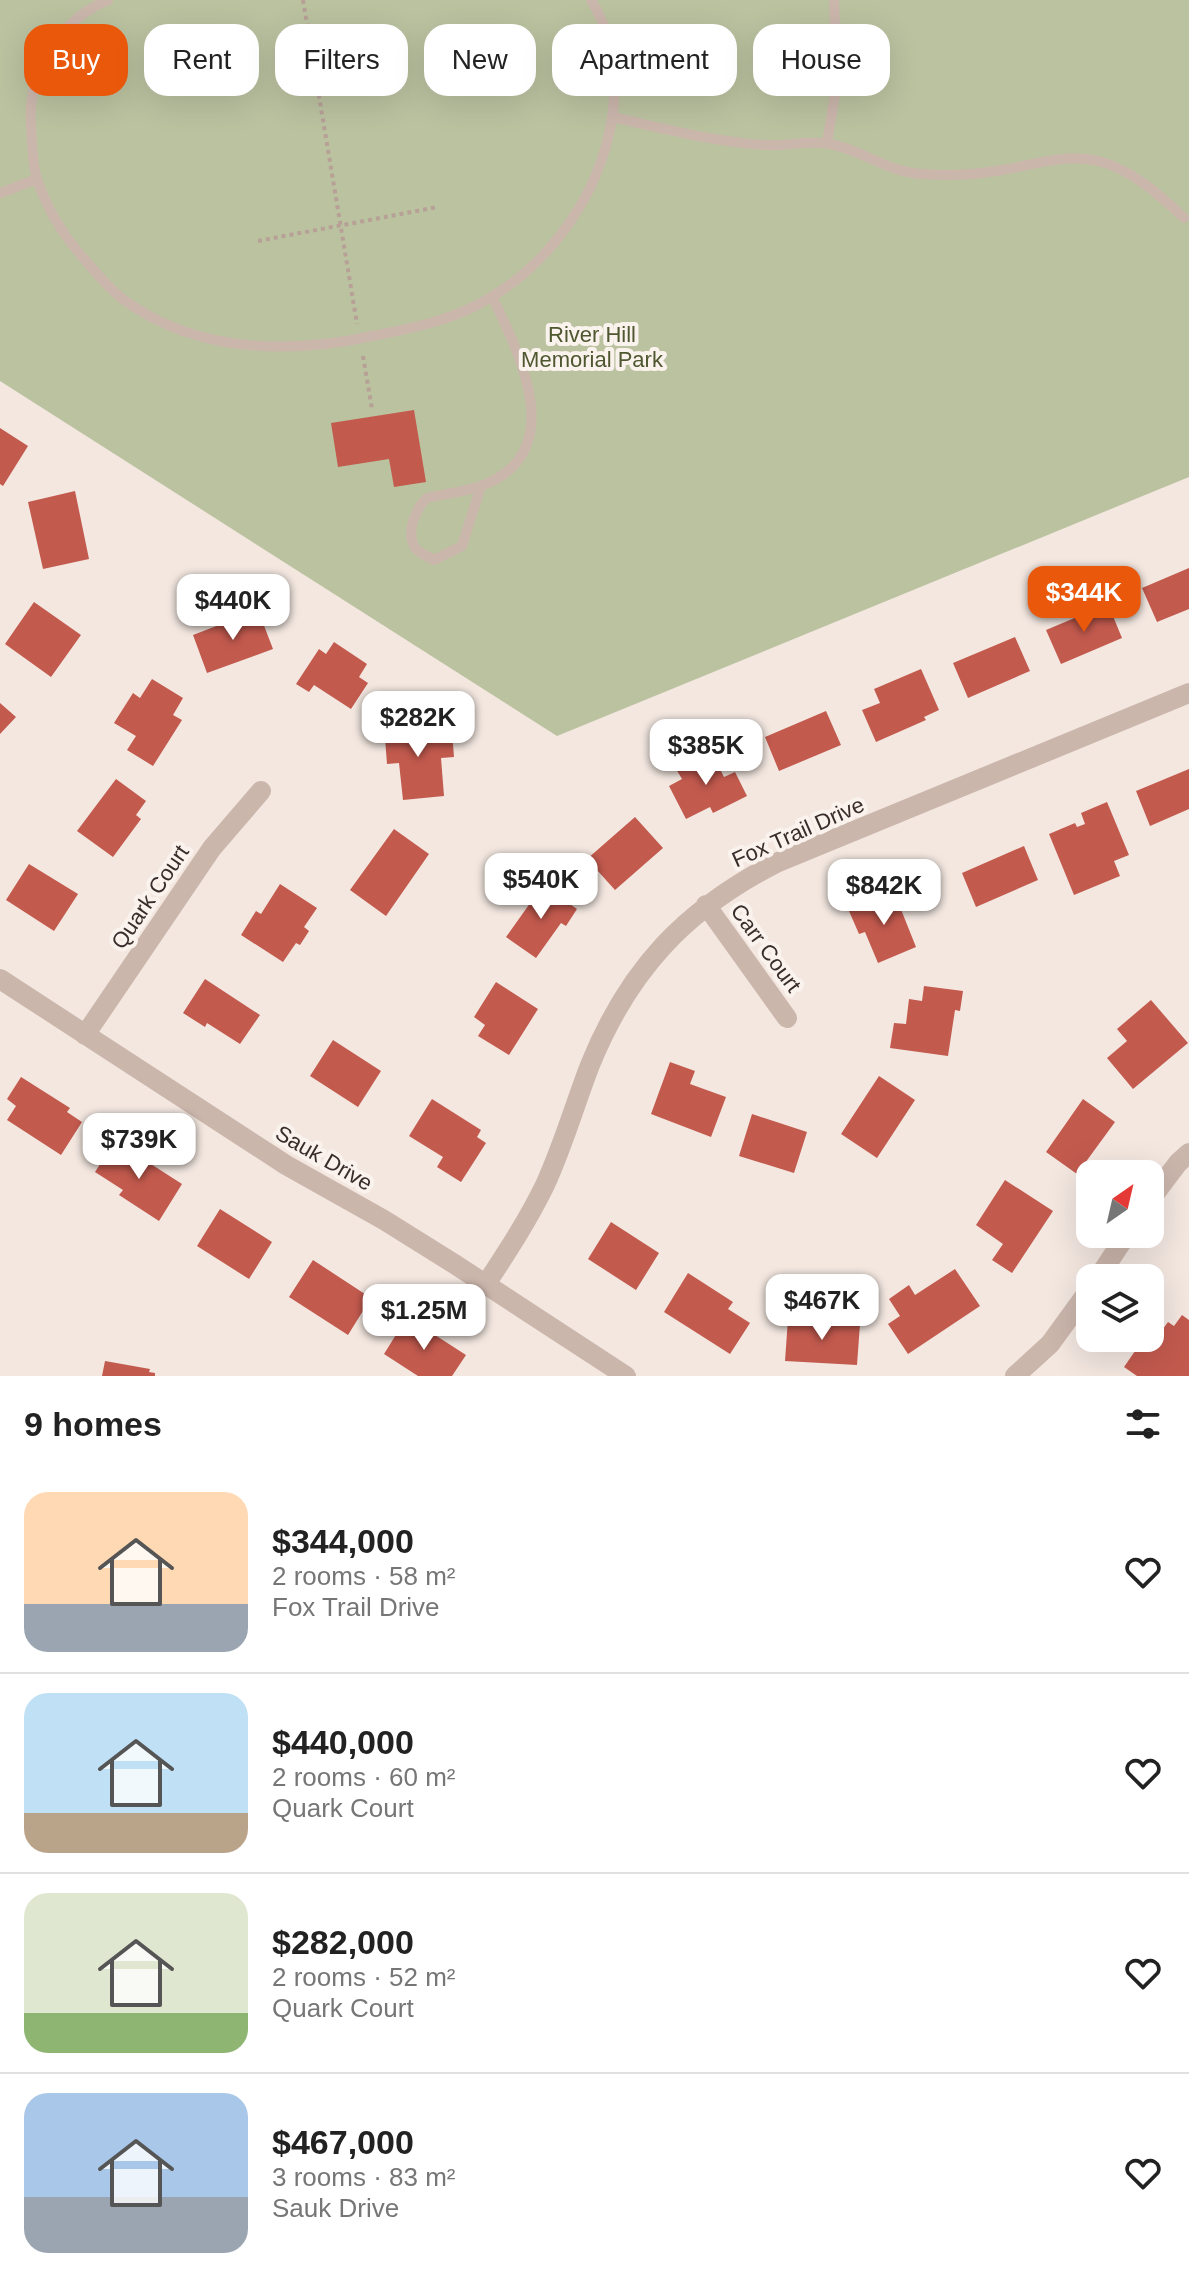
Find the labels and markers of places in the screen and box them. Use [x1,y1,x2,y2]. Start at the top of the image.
pin: $344K [1028,566,1140,634]
pin: $440K [177,574,289,642]
pin: $282K [362,691,474,759]
pin: $385K [650,719,762,787]
pin: $540K [485,853,597,921]
pin: $842K [828,859,940,927]
pin: $739K [83,1113,195,1181]
pin: $467K [766,1274,878,1342]
pin: $1.25M [359,1284,489,1352]

